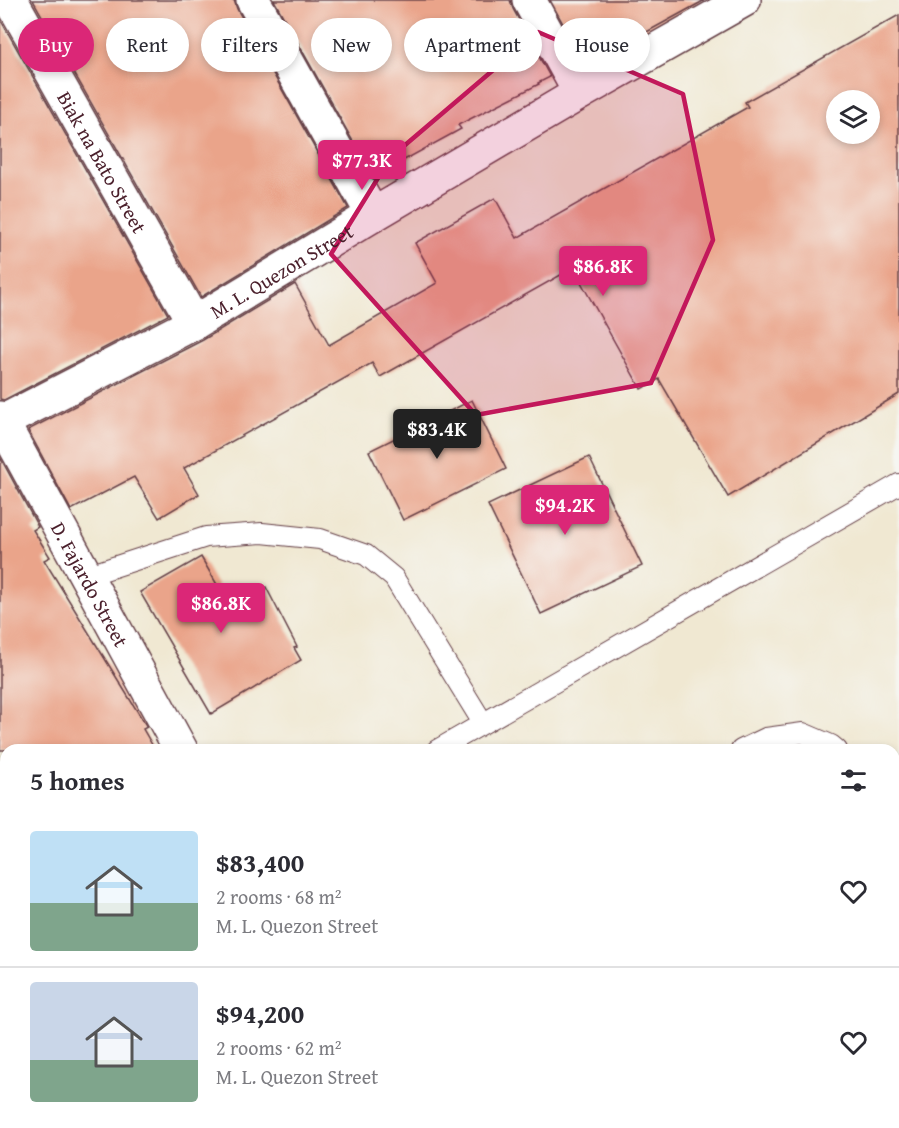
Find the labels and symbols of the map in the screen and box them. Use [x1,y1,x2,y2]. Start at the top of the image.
street label: Biak na Bato Street [51,85,155,238]
pin: $77.3K [313,140,411,191]
street label: M. L. Quezon Street [204,216,358,325]
pin: $86.8K [554,246,652,297]
pin: $83.4K [388,409,486,460]
pin: $94.2K [516,485,614,536]
street label: D. Fajardo Street [45,516,136,652]
pin: $86.8K [172,583,270,634]

